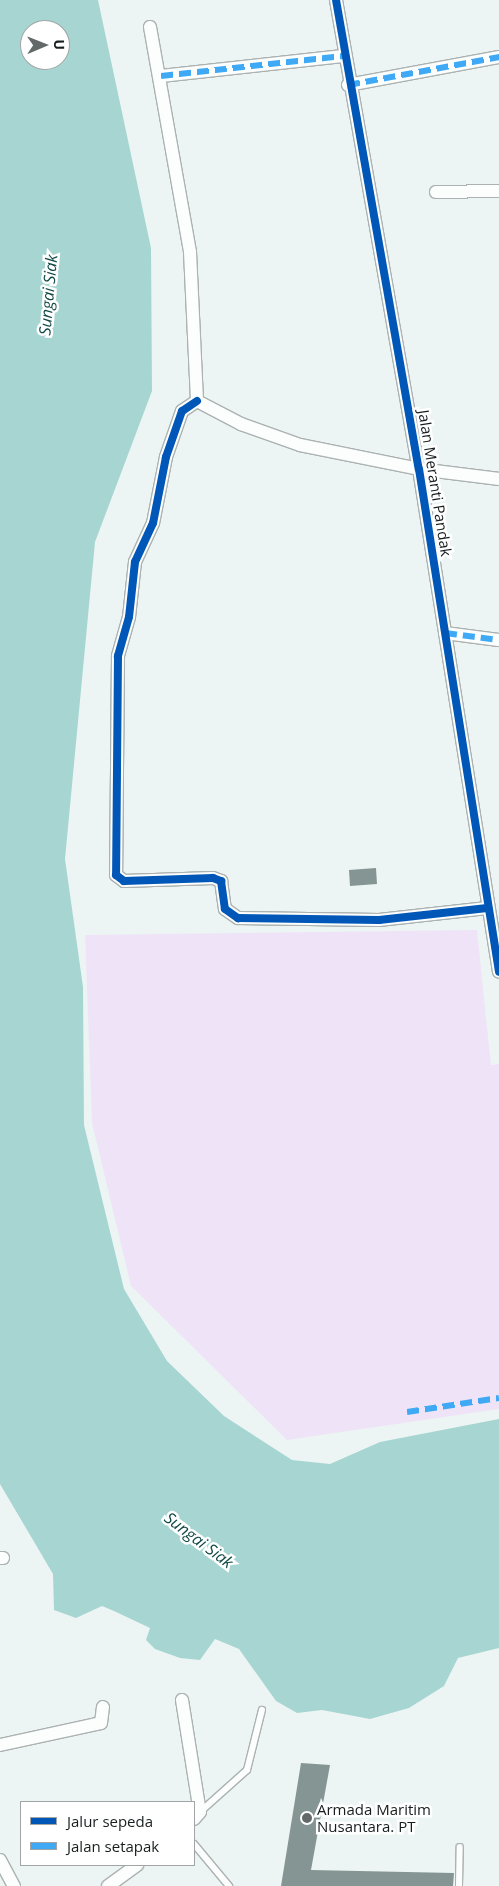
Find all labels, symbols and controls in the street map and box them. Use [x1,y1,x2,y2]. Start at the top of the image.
north arrow [20,20,70,70]
text: U [50,39,69,50]
water label: Sungai Siak [35,254,61,336]
street label: Jalan Meranti Pandak [415,408,455,558]
water label: Sungai Siak [161,1508,237,1572]
place label: Armada Maritim Nusantara. PT [317,1800,431,1835]
legend [20,1801,195,1866]
text: Jalur sepeda [67,1811,153,1831]
marker: Armada Maritim Nusantara. PT [301,1812,313,1824]
text: Jalan setapak [67,1836,159,1856]

